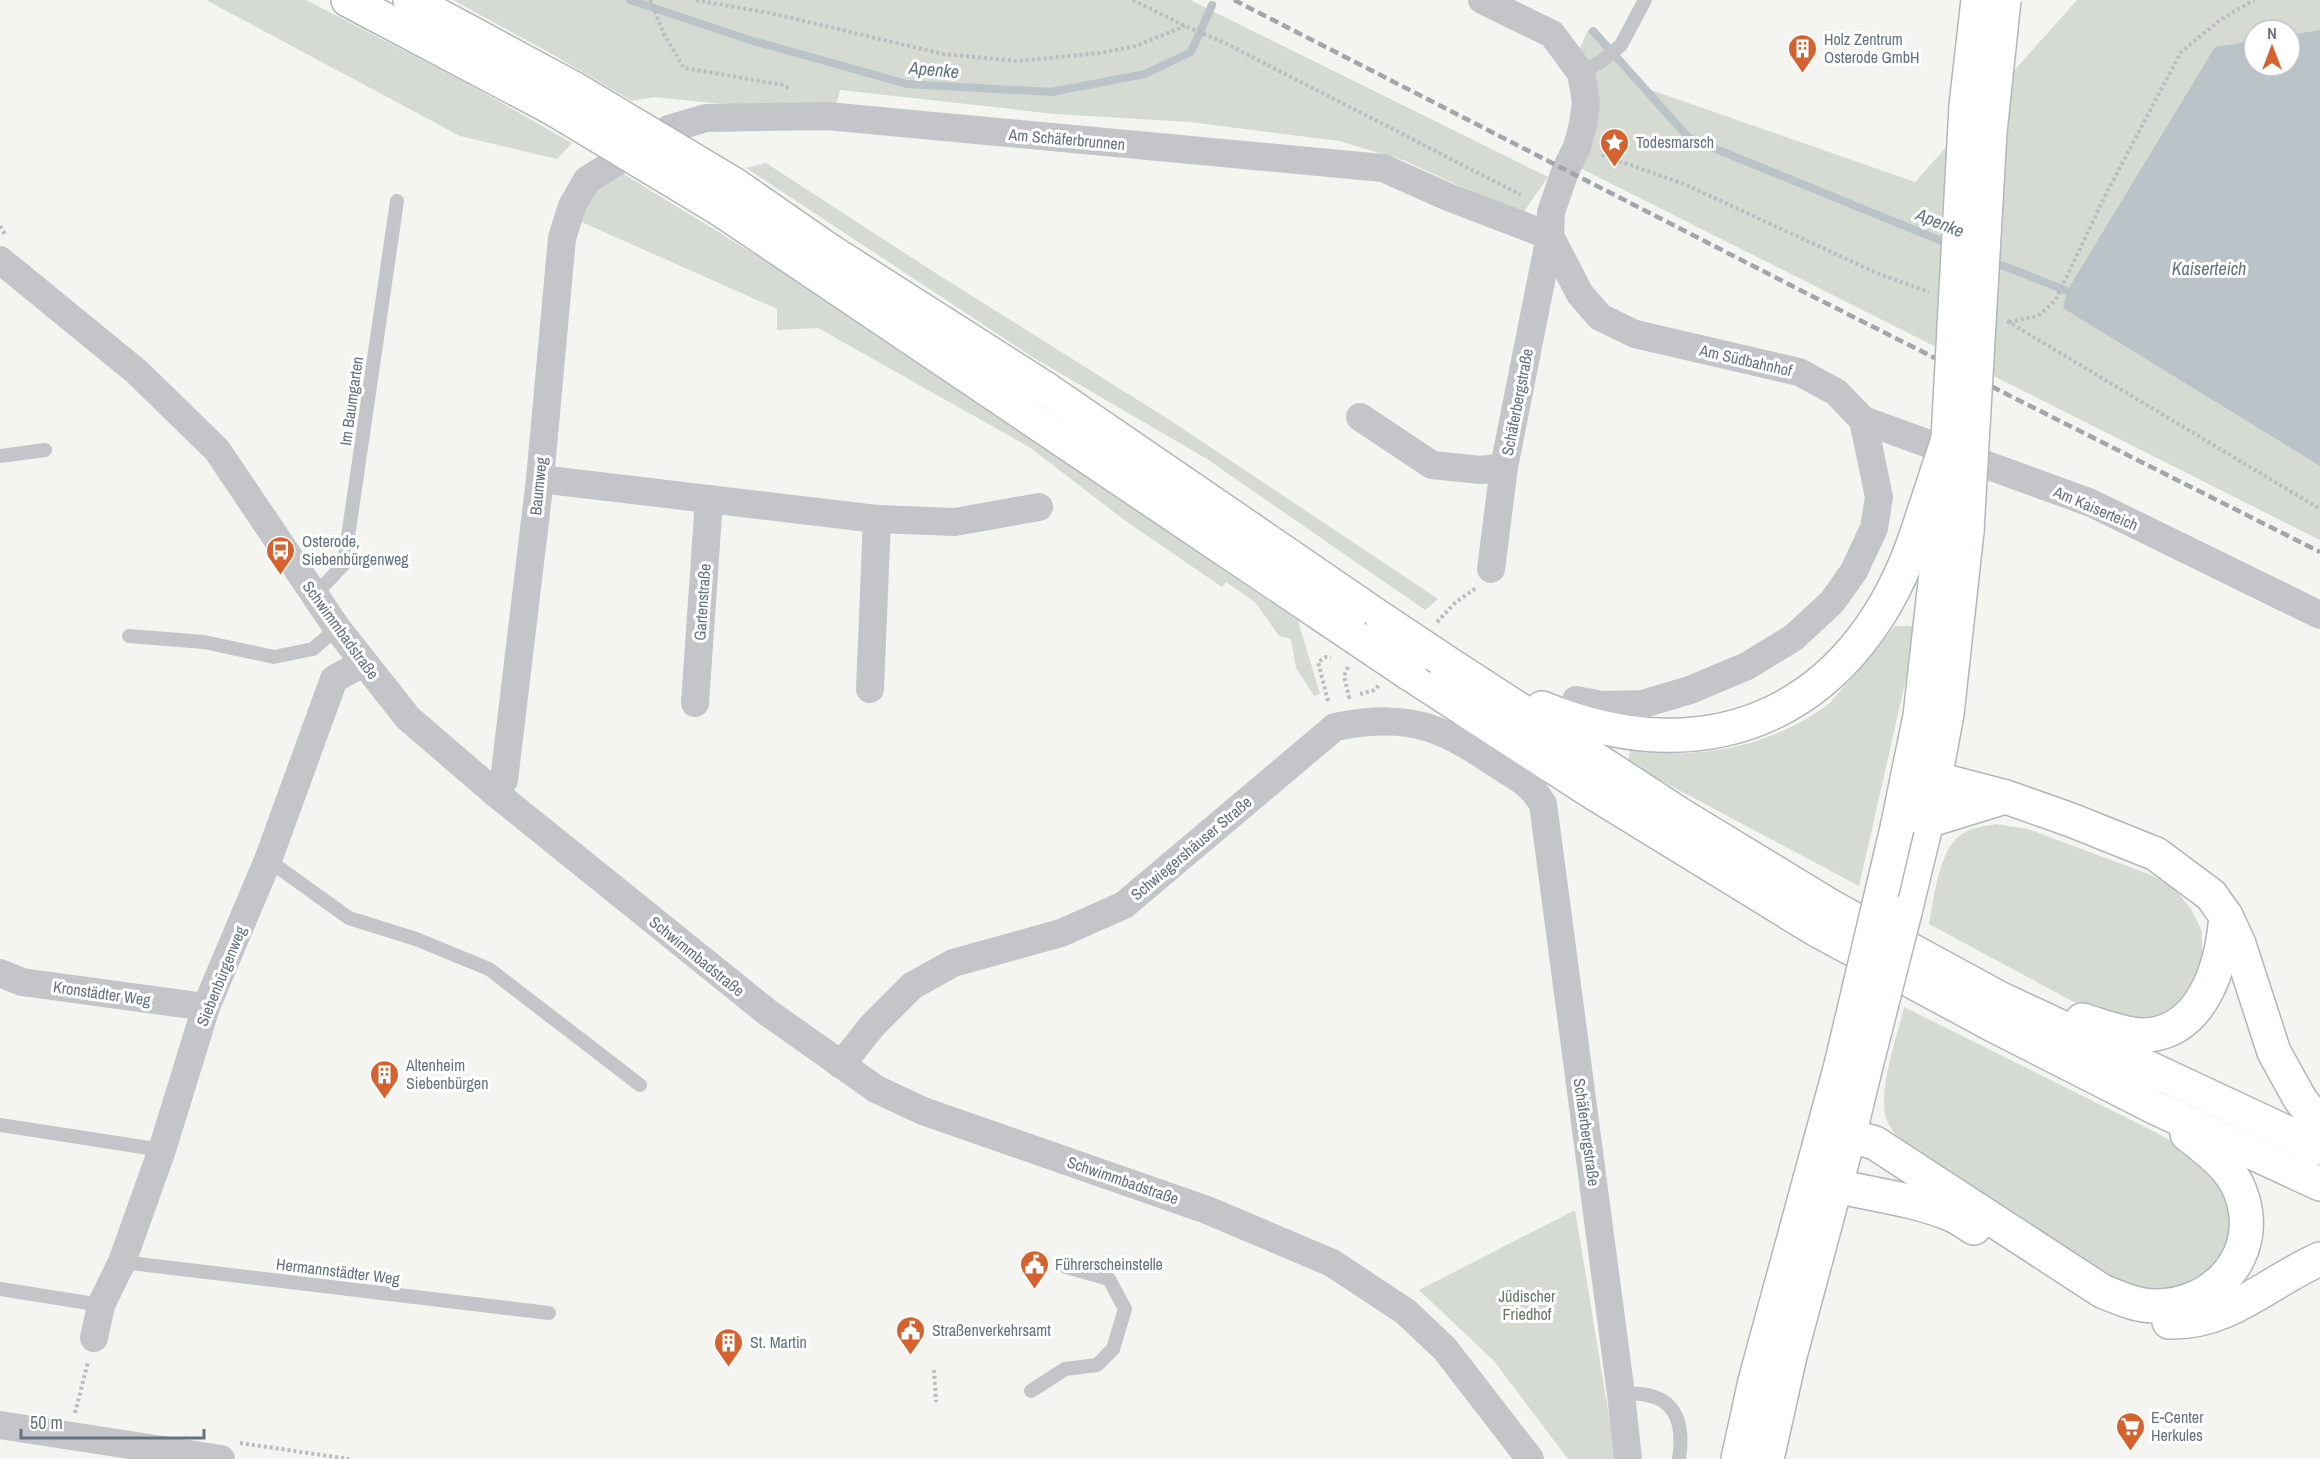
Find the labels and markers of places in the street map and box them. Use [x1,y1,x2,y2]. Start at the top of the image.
place label: Holz Zentrum Osterode GmbH [1824,28,1920,68]
building icon: Holz Zentrum Osterode GmbH [1787,32,1819,74]
place icon: Todesmarsch [1599,126,1631,168]
place label: Todesmarsch [1636,131,1714,153]
place label: Osterode, Siebenbürgenweg [302,530,409,570]
bus stop icon: Osterode, Siebenbürgenweg [265,534,297,576]
place label: Altenheim Siebenbürgen [405,1054,488,1094]
building icon: Altenheim Siebenbürgen [369,1058,401,1100]
public building icon: Führerscheinstelle [1018,1248,1050,1290]
place label: Führerscheinstelle [1055,1253,1163,1275]
public building icon: Straßenverkehrsamt [895,1314,927,1356]
place label: Straßenverkehrsamt [932,1319,1051,1341]
building icon: St. Martin [713,1326,745,1368]
place label: St. Martin [750,1331,807,1353]
place label: E-Center Herkules [2151,1406,2204,1446]
supermarket icon: E-Center Herkules [2114,1410,2146,1452]

